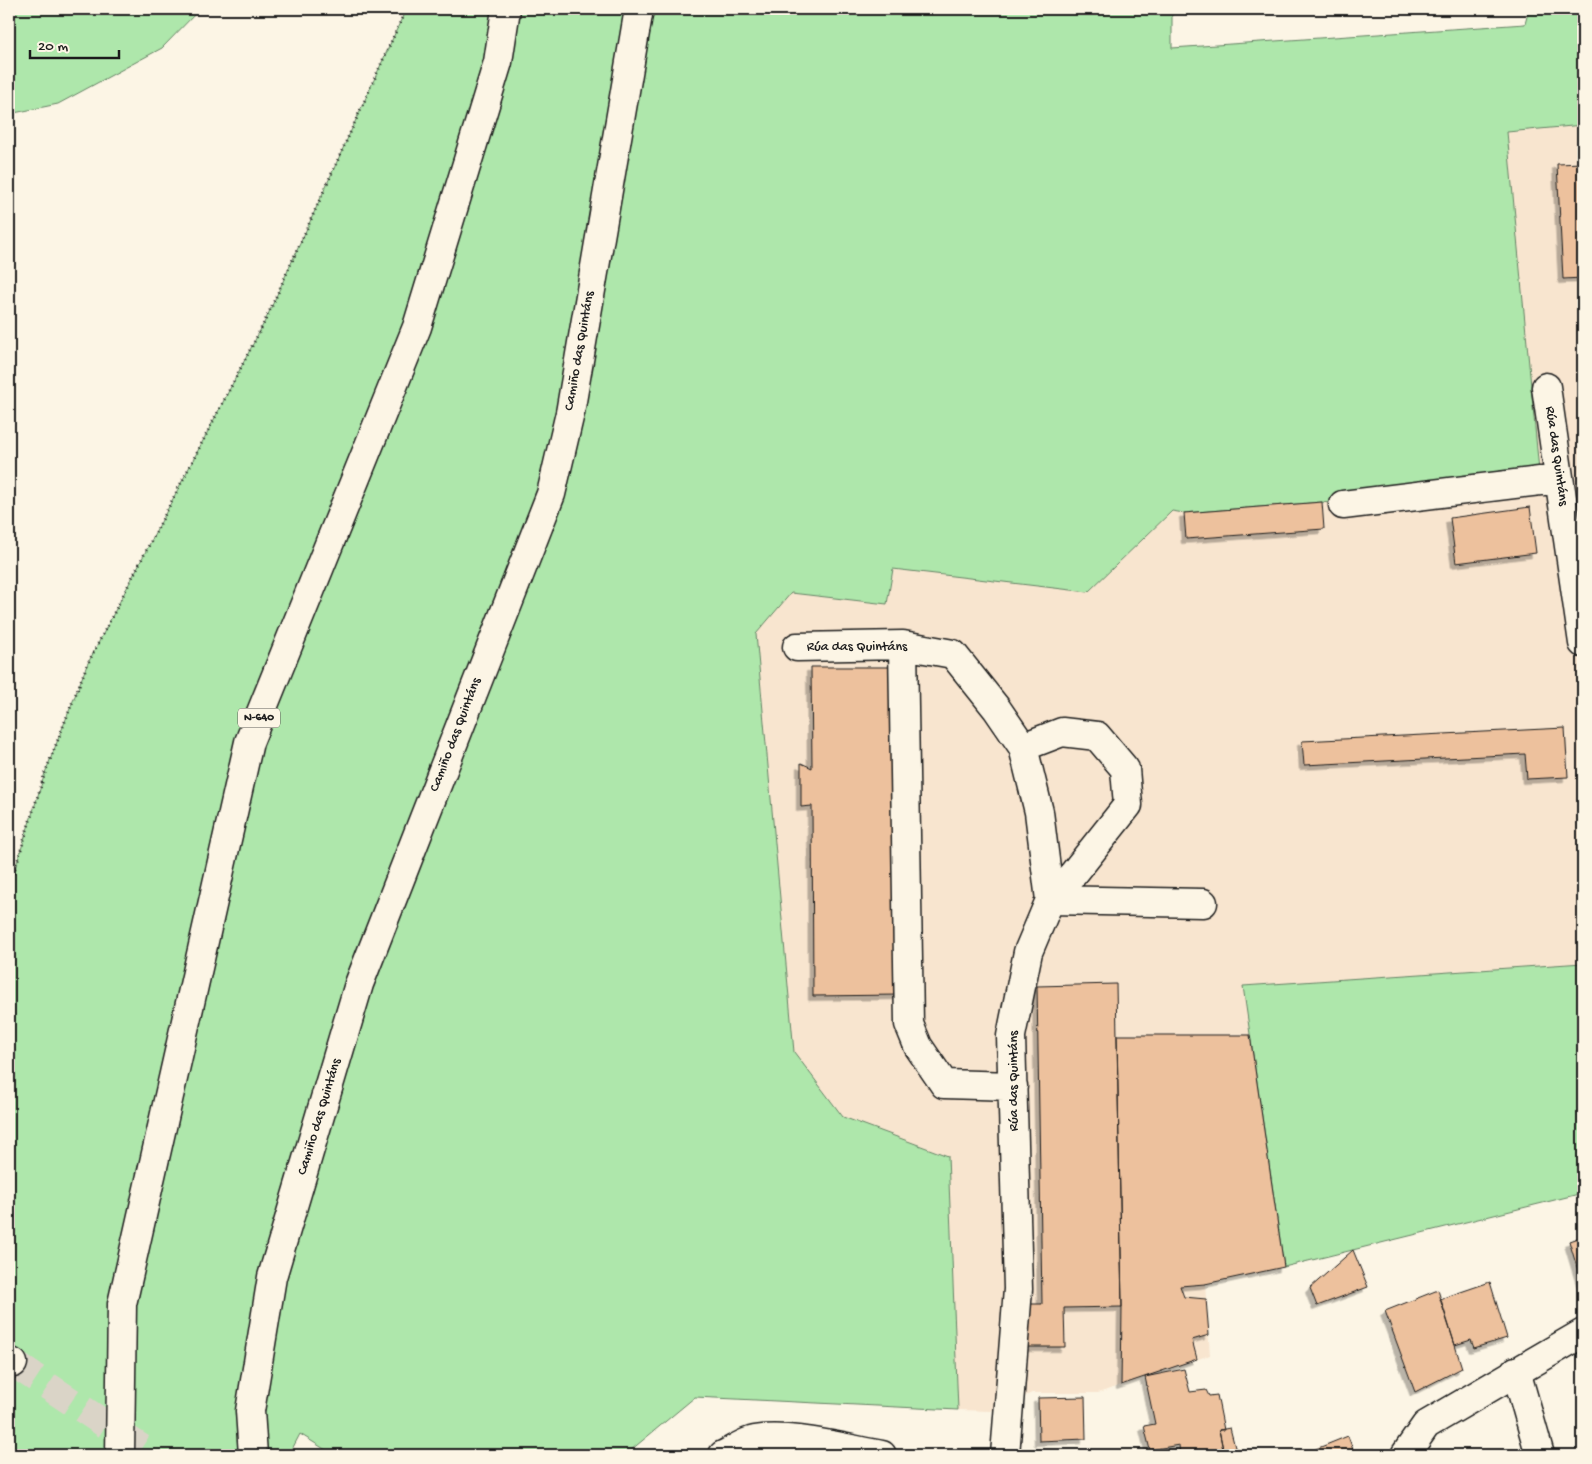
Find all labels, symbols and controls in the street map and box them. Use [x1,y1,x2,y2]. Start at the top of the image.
scale bar [30,28,119,60]
text: 20 m [38,38,68,56]
street label: Camiño das Quintáns [561,289,599,412]
street label: Rúa das Quintáns [1541,405,1572,508]
street label: Rúa das Quintáns [807,639,908,656]
street label: Camiño das Quintáns [426,675,486,795]
road number: N-640 [238,708,280,728]
street label: Rúa das Quintáns [1006,1030,1023,1131]
street label: Camiño das Quintáns [294,1056,346,1177]

